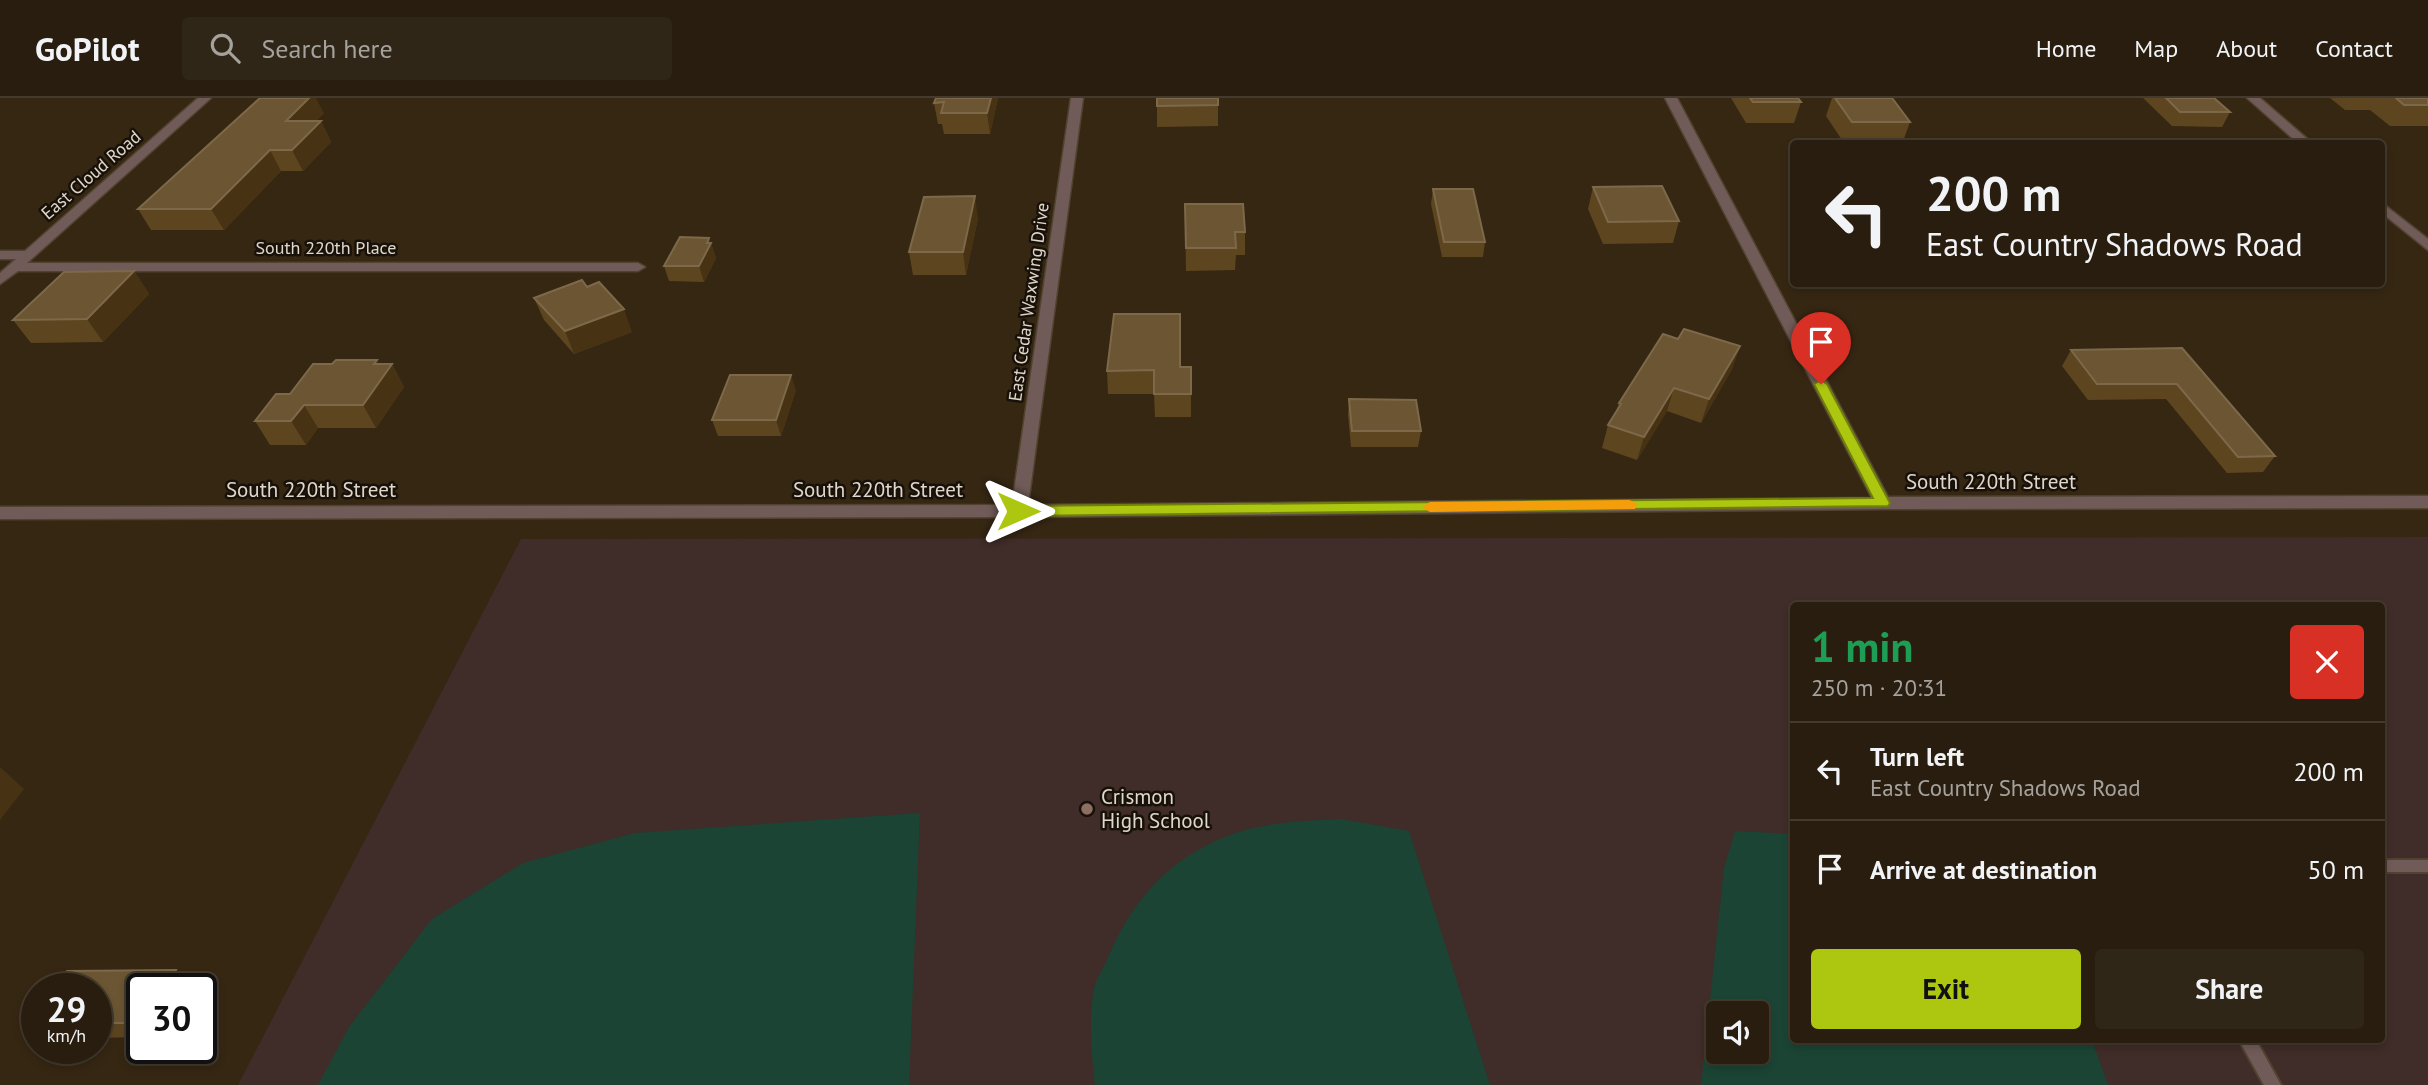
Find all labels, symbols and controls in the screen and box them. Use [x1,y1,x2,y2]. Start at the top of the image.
search box [182,17,672,80]
text: GoPilot [35,27,140,70]
icon: search [206,29,244,67]
text: Search here [262,32,393,65]
text: Home [2036,33,2096,64]
text: Map [2134,33,2178,64]
text: About [2216,33,2277,64]
text: Contact [2315,33,2393,64]
street label: East Cloud Road [36,125,145,224]
text: 200 m [1926,161,2061,225]
icon: left [1811,168,1902,259]
street label: East Cedar Waxwing Drive [1003,201,1054,403]
text: East Country Shadows Road [1926,223,2303,265]
street label: South 220th Place [256,236,396,259]
pin [1791,312,1851,384]
icon: arrive [1802,323,1840,361]
street label: South 220th Street [1906,468,2076,495]
position arrow [981,474,1055,548]
street label: South 220th Street [226,476,396,503]
street label: South 220th Street [793,476,963,503]
text: 1 min [1811,619,1913,674]
button: close [2290,625,2364,699]
text: 250 m · 20:31 [1811,673,1947,702]
text: Turn left [1870,740,1964,773]
icon: left [1811,752,1849,790]
text: 200 m [2293,755,2364,788]
text: East Country Shadows Road [1870,773,2141,802]
place label: Crismon High School [1101,783,1210,834]
marker: Crismon High School [1079,801,1095,817]
icon: arrive [1811,850,1849,888]
text: Arrive at destination [1870,853,2097,886]
text: 50 m [2308,853,2364,886]
button: Exit [1811,949,2081,1029]
button: Share [2095,949,2364,1029]
speed limit sign: 30 [126,973,217,1064]
text: 29 [47,986,86,1032]
map controls [1706,1001,1769,1064]
button: sound [1706,1001,1769,1064]
text: km/h [47,1024,86,1047]

